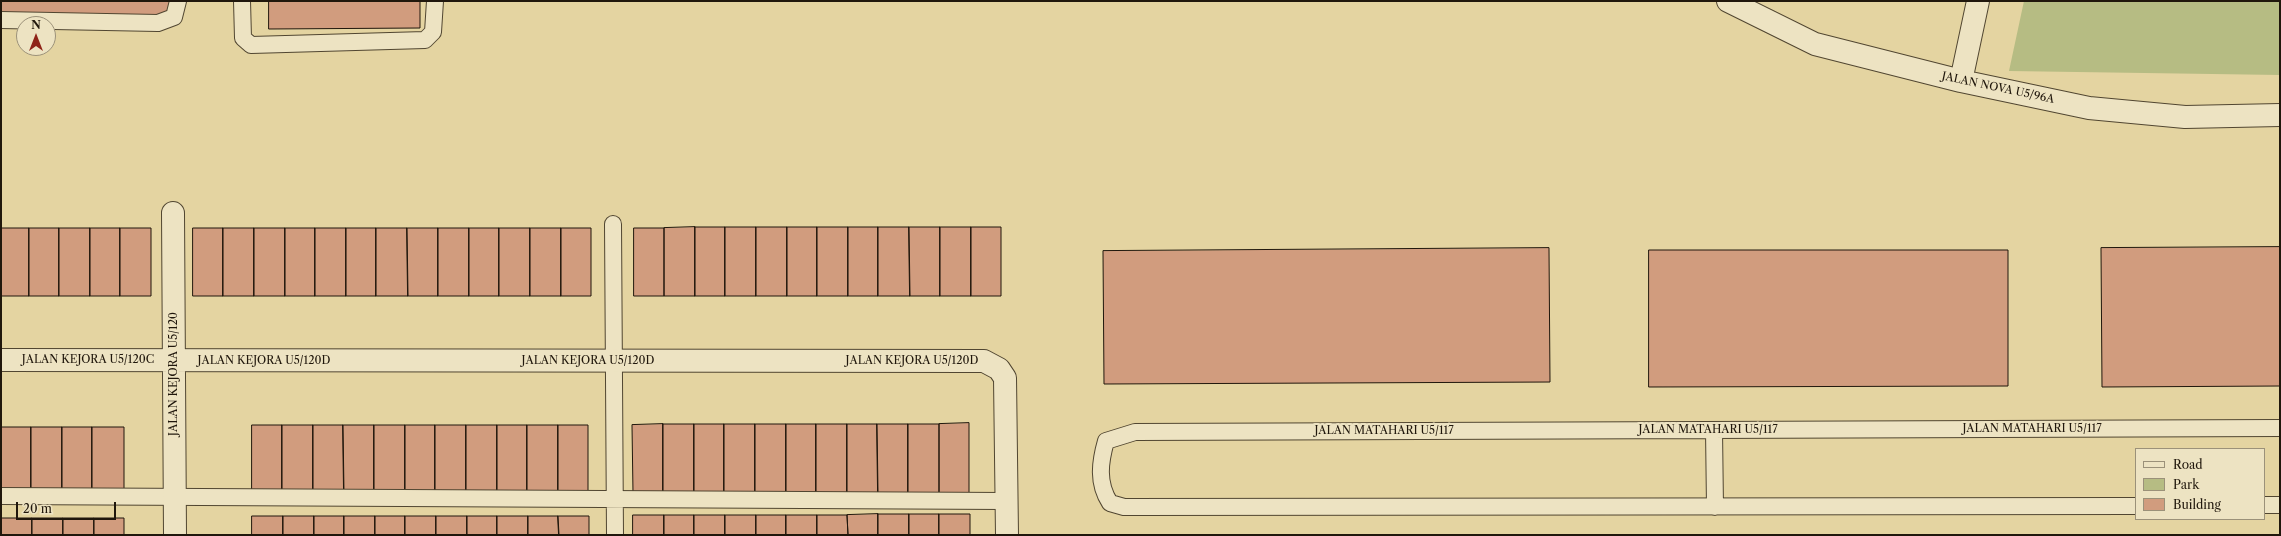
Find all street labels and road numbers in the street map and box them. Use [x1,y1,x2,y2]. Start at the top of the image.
street label: JALAN NOVA U5/96A [1941,70,2055,106]
street label: JALAN KEJORA U5/120 [167,312,181,436]
street label: JALAN KEJORA U5/120C [22,353,154,367]
street label: JALAN KEJORA U5/120D [198,354,330,368]
street label: JALAN KEJORA U5/120D [522,354,654,368]
street label: JALAN KEJORA U5/120D [846,354,978,368]
street label: JALAN MATAHARI U5/117 [1962,422,2102,436]
street label: JALAN MATAHARI U5/117 [1638,423,1778,437]
street label: JALAN MATAHARI U5/117 [1314,424,1454,438]

